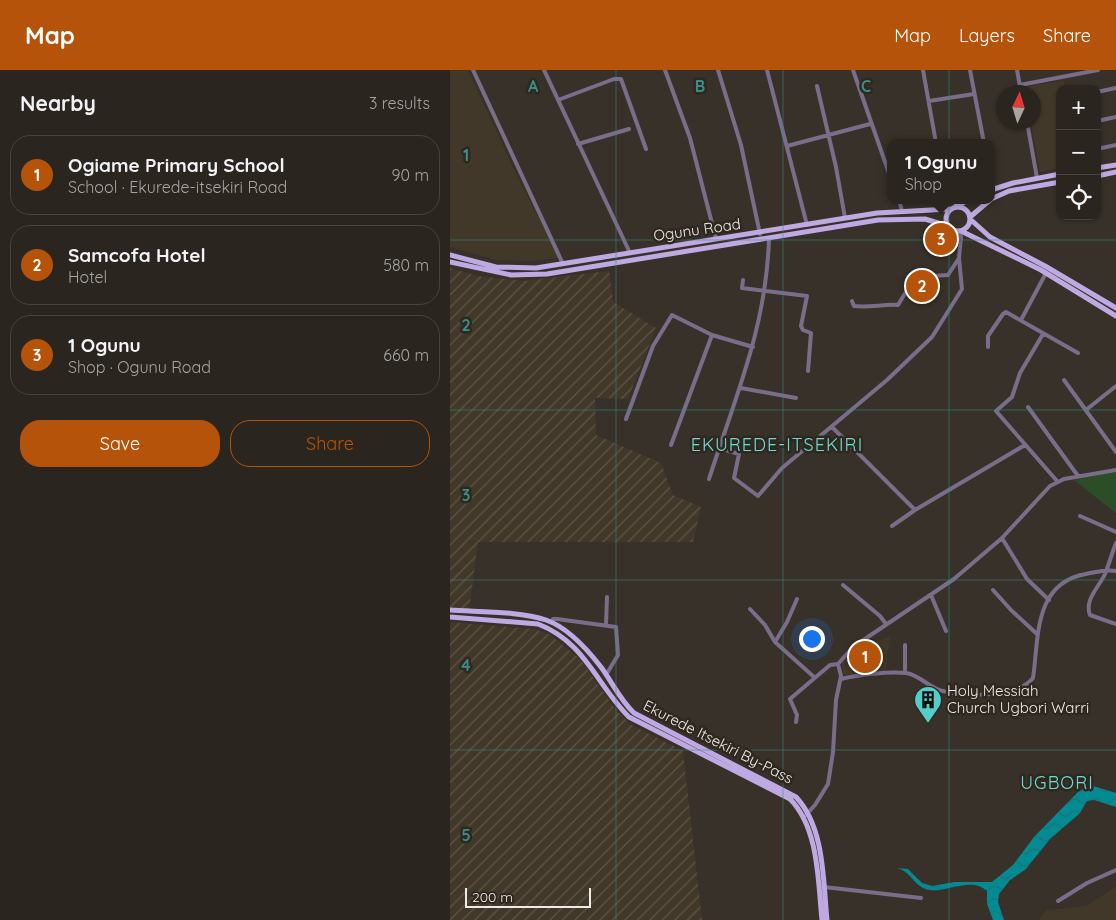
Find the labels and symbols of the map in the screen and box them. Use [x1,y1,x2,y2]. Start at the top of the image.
text: A [528,76,539,96]
text: B [695,76,705,96]
text: C [861,76,871,96]
north arrow [996,85,1041,130]
text: 1 [463,145,469,165]
street label: Ogunu Road [652,214,742,245]
pin: 3 [925,220,957,258]
pin: 2 [906,267,938,305]
text: 2 [461,315,471,335]
district label: EKUREDE-ITSEKIRI [691,433,863,456]
text: 3 [462,485,470,505]
your location [799,626,825,652]
pin: 1 [849,638,881,676]
text: 4 [461,655,471,675]
place label: Holy Messiah Church Ugbori Warri [947,681,1089,717]
building icon: Holy Messiah Church Ugbori Warri [913,685,943,724]
street label: Ekurede Itsekiri By-Pass [640,695,796,788]
district label: UGBORI [1020,771,1094,794]
text: 5 [461,825,471,845]
scale bar [465,885,591,908]

